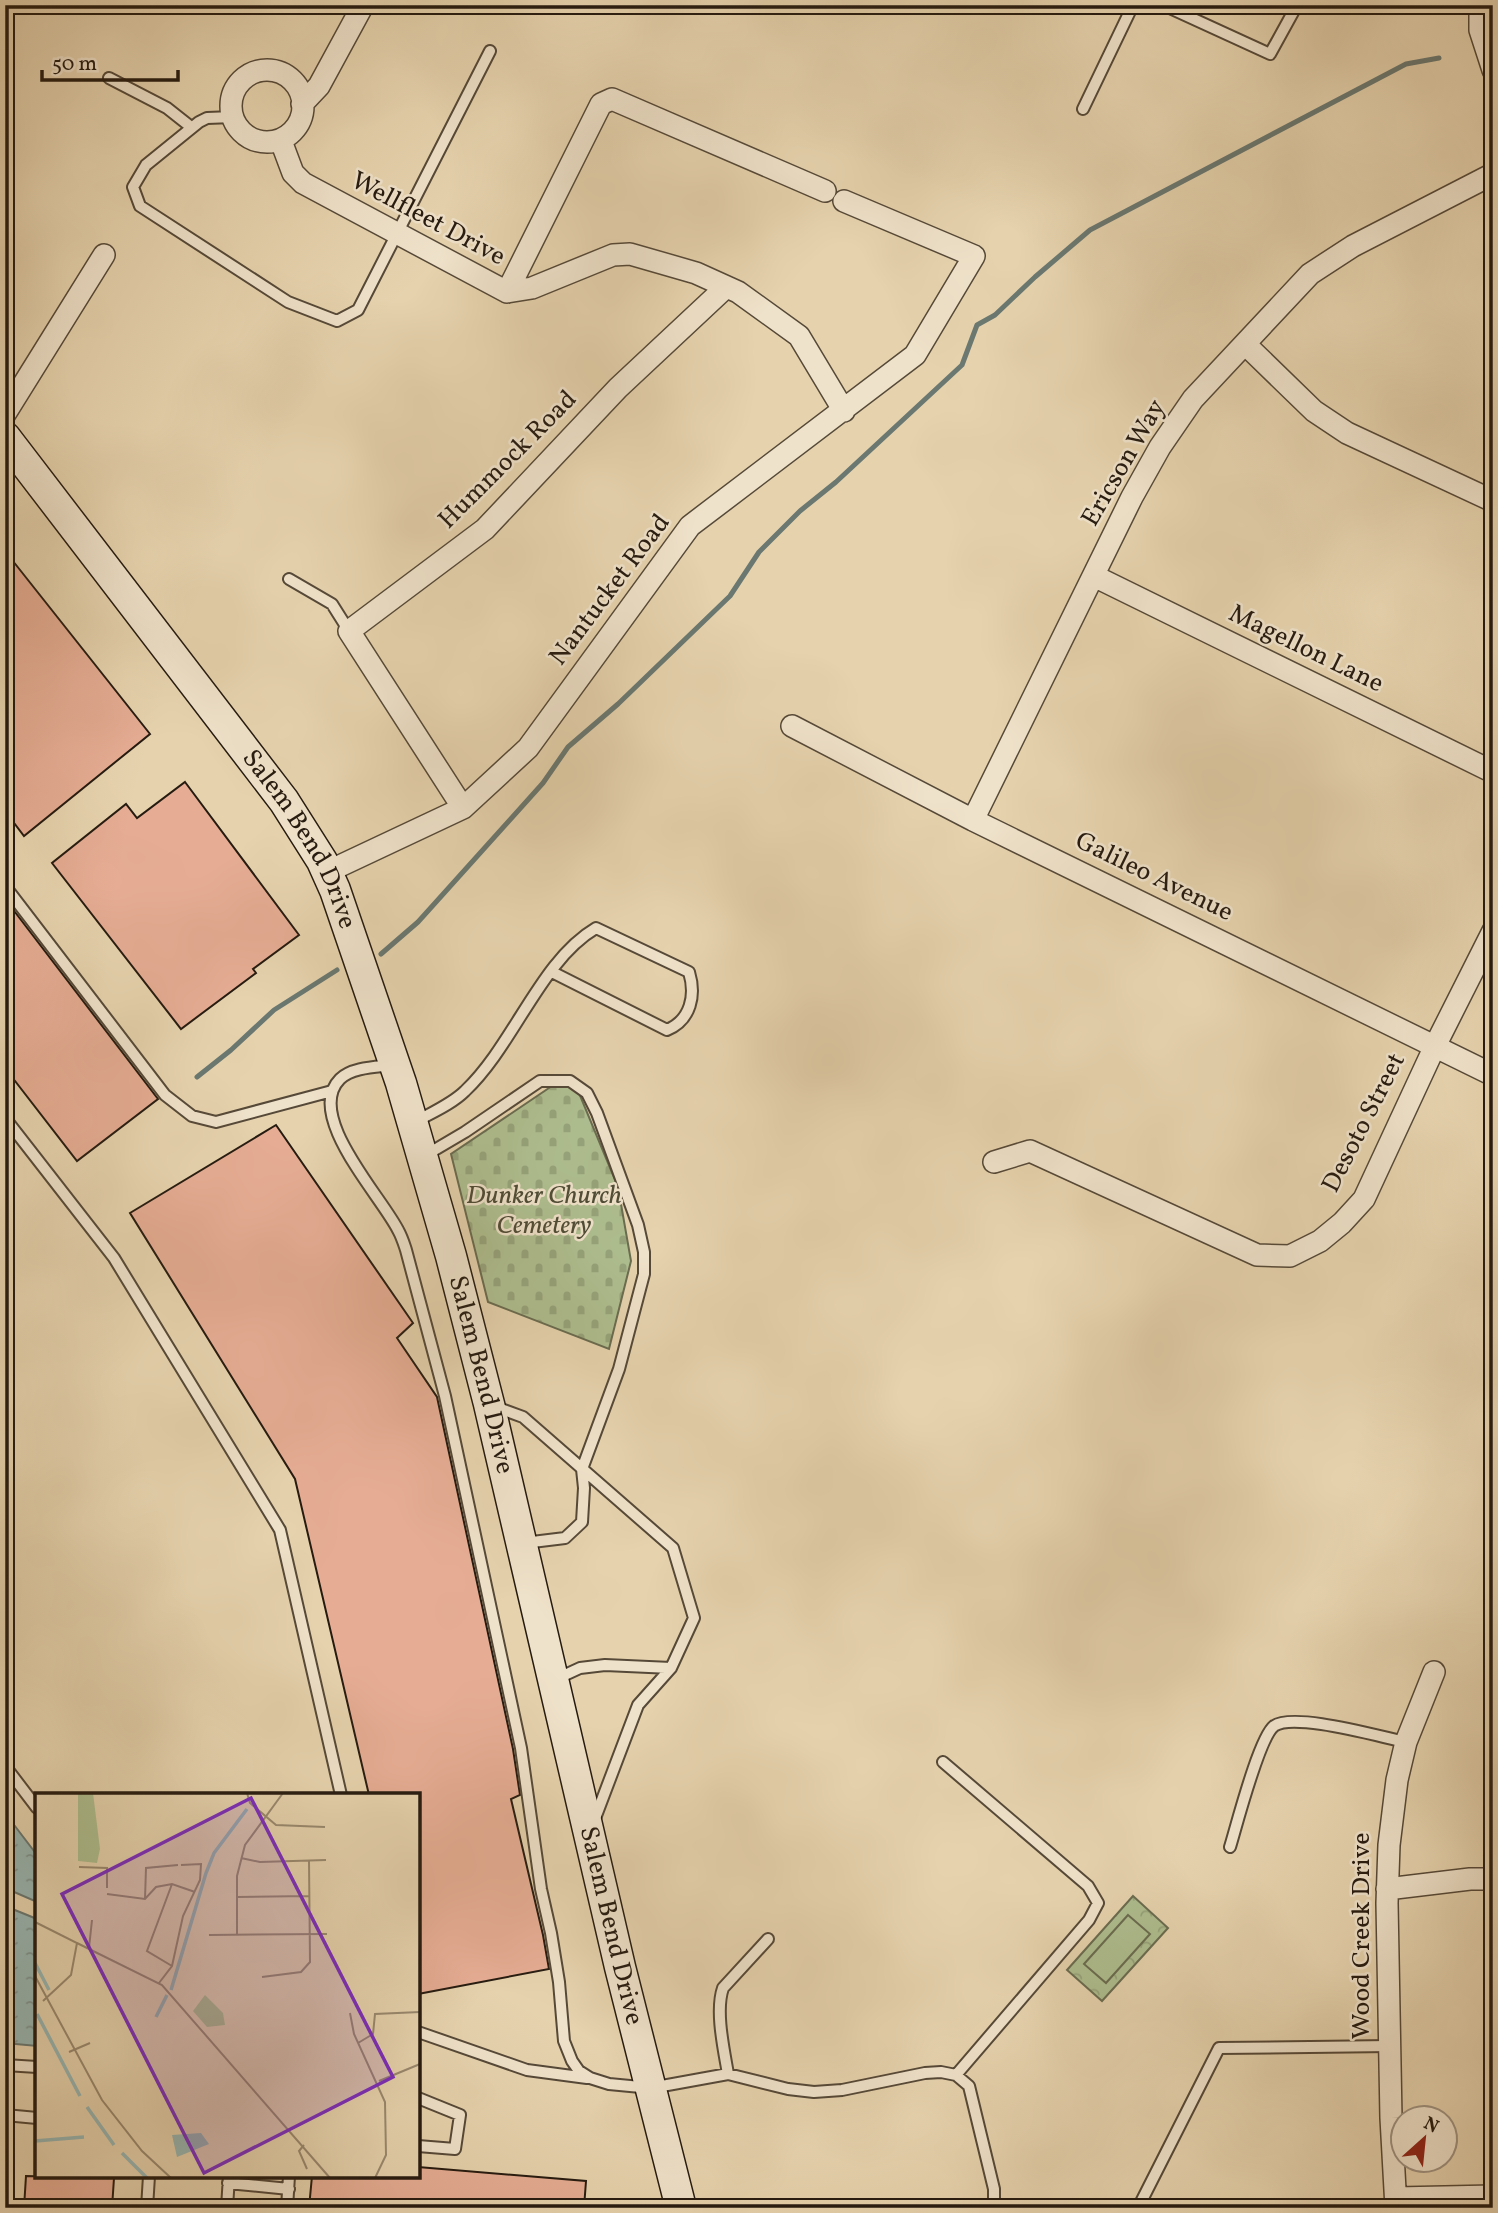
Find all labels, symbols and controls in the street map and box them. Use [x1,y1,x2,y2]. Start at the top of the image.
scale bar [42,38,178,82]
text: 50 m [52,50,97,79]
street label: Wellfleet Drive [344,163,512,275]
street label: Hummock Road [431,383,585,537]
street label: Ericson Way [1073,393,1175,533]
street label: Nantucket Road [541,507,679,673]
street label: Magellon Lane [1223,596,1389,702]
street label: Salem Bend Drive [233,742,365,934]
street label: Galileo Avenue [1069,823,1239,931]
street label: Desoto Street [1313,1047,1415,1199]
park label: Dunker Church Cemetery [466,1178,622,1244]
street label: Salem Bend Drive [439,1272,523,1477]
inset map [35,1793,420,2178]
street label: Salem Bend Drive [570,1823,652,2029]
street label: Wood Creek Drive [1344,1833,1380,2039]
north arrow [1390,2104,1460,2174]
text: N [1419,2111,1443,2140]

